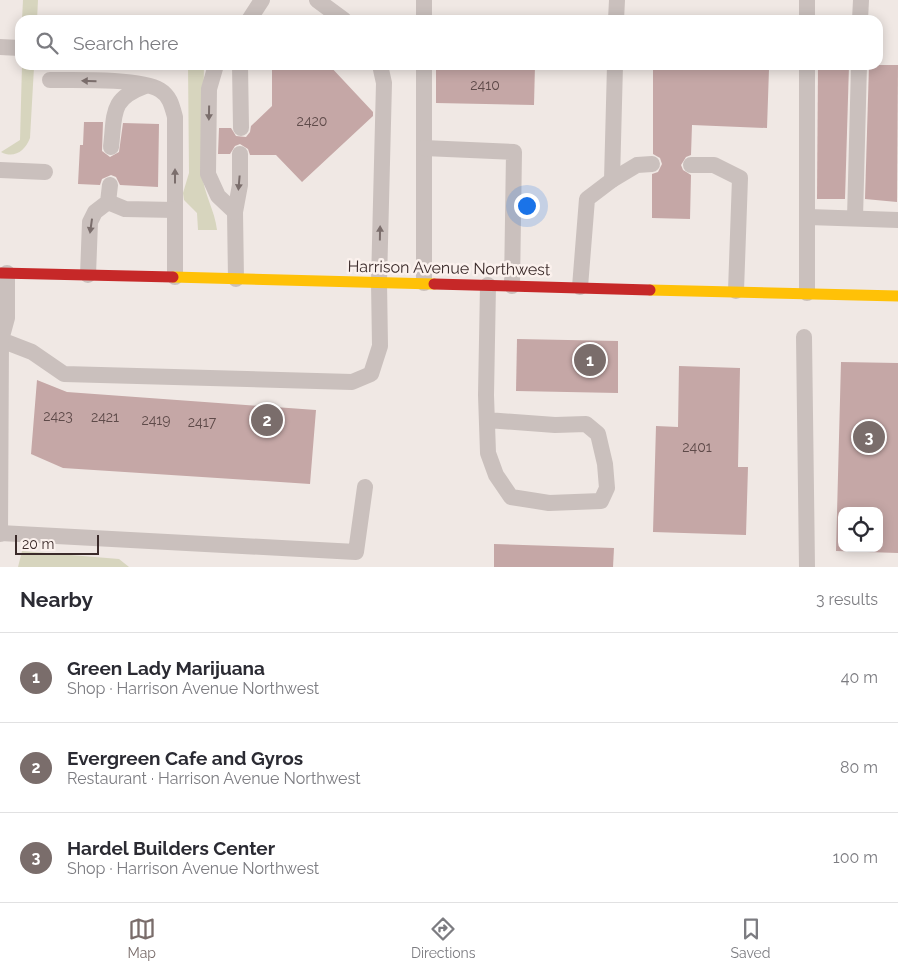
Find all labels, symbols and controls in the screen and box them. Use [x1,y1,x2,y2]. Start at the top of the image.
search box [15,15,883,70]
icon: search [33,29,61,57]
text: Search here [73,32,179,54]
one-way arrow [81,76,97,84]
house number: 2410 [470,77,500,93]
one-way arrow [205,105,213,121]
house number: 2420 [297,113,327,129]
one-way arrow [171,168,179,184]
one-way arrow [235,176,243,192]
your location [514,193,540,219]
one-way arrow [87,219,95,235]
one-way arrow [376,225,384,241]
street label: Harrison Avenue Northwest [348,257,551,279]
pin: 1 [574,341,606,379]
pin: 2 [251,401,283,439]
house number: 2423 [43,408,73,424]
house number: 2421 [91,409,119,425]
house number: 2419 [141,412,171,428]
house number: 2417 [188,414,217,430]
pin: 3 [853,418,885,456]
house number: 2401 [682,439,712,455]
map controls [838,507,883,552]
button: locate [838,507,883,552]
scale bar [15,532,99,555]
text: 20 m [22,536,54,552]
text: Nearby [20,587,93,612]
text: 3 results [816,590,878,609]
text: Green Lady Marijuana [67,657,265,679]
text: 1 [32,668,40,687]
text: 40 m [841,668,878,687]
text: Shop · Harrison Avenue Northwest [67,679,319,698]
text: Evergreen Cafe and Gyros [67,747,303,769]
text: 2 [31,758,41,777]
text: 80 m [840,758,878,777]
text: Restaurant · Harrison Avenue Northwest [67,769,361,788]
text: Hardel Builders Center [67,837,275,859]
text: 3 [32,848,40,867]
text: 100 m [833,848,878,867]
text: Shop · Harrison Avenue Northwest [67,859,319,878]
tab: Map [127,915,156,961]
tab: Directions [411,915,476,961]
tab: Saved [730,915,771,961]

